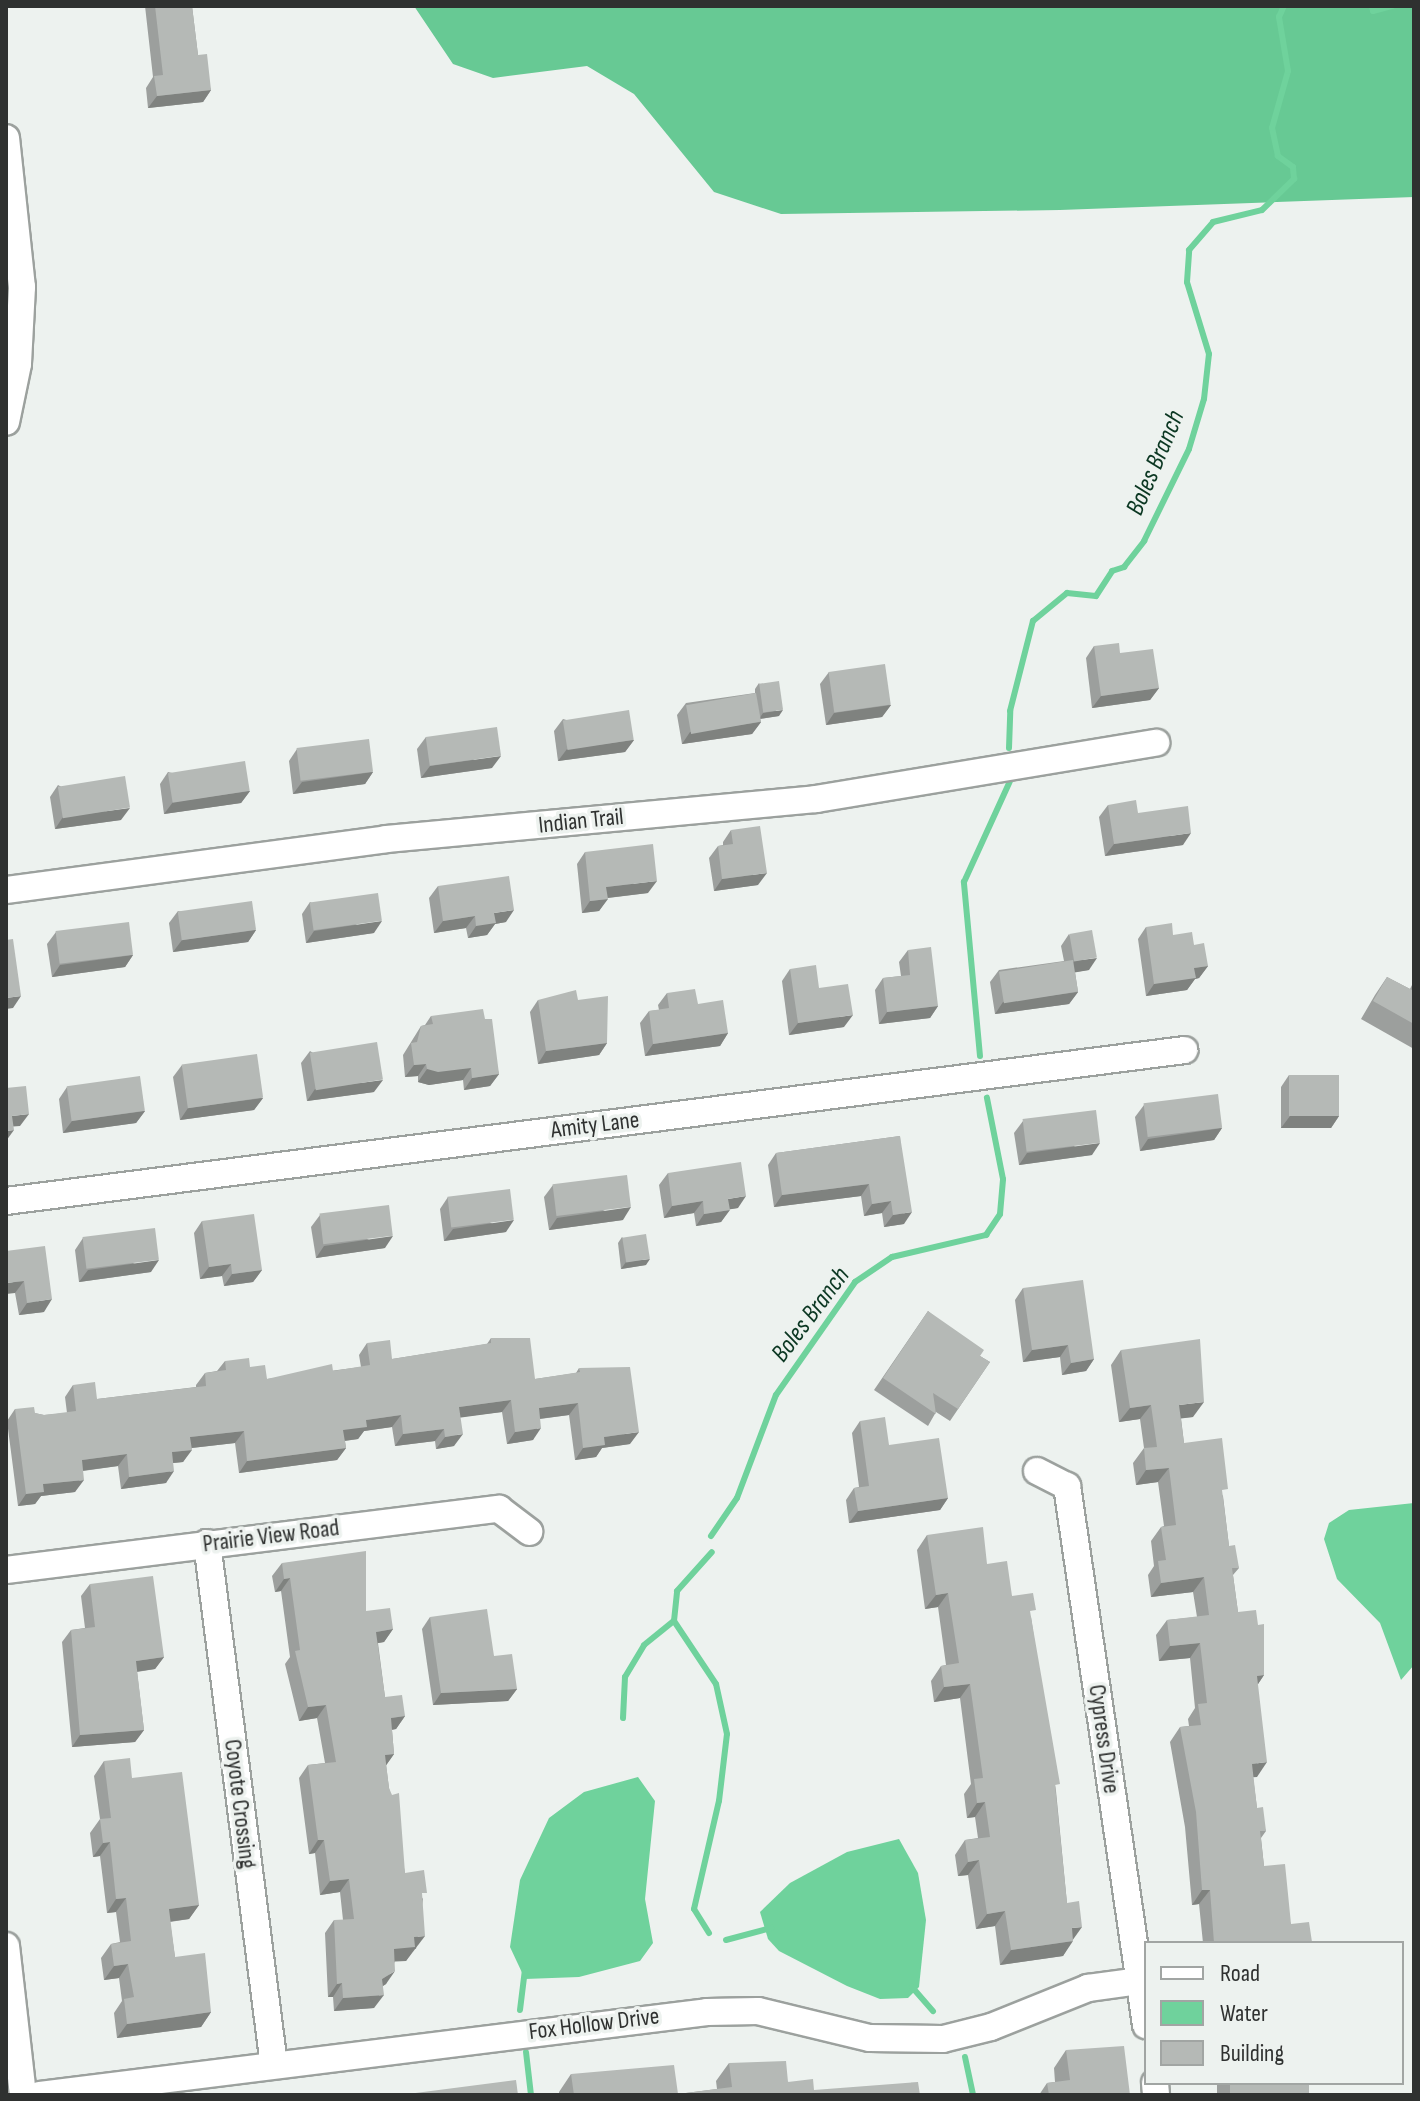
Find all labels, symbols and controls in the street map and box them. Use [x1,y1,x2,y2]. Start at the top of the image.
water label: Boles Branch [1120,406,1192,520]
street label: Indian Trail [537,802,625,840]
street label: Amity Lane [549,1105,641,1145]
water label: Boles Branch [765,1261,857,1369]
street label: Prairie View Road [201,1513,341,1559]
street label: Cypress Drive [1082,1683,1126,1795]
street label: Coyote Crossing [218,1738,262,1870]
legend [1144,1941,1404,2085]
text: Road [1220,1959,1260,1988]
text: Water [1220,1999,1268,2028]
street label: Fox Hollow Drive [527,2002,661,2046]
text: Building [1220,2039,1284,2068]

